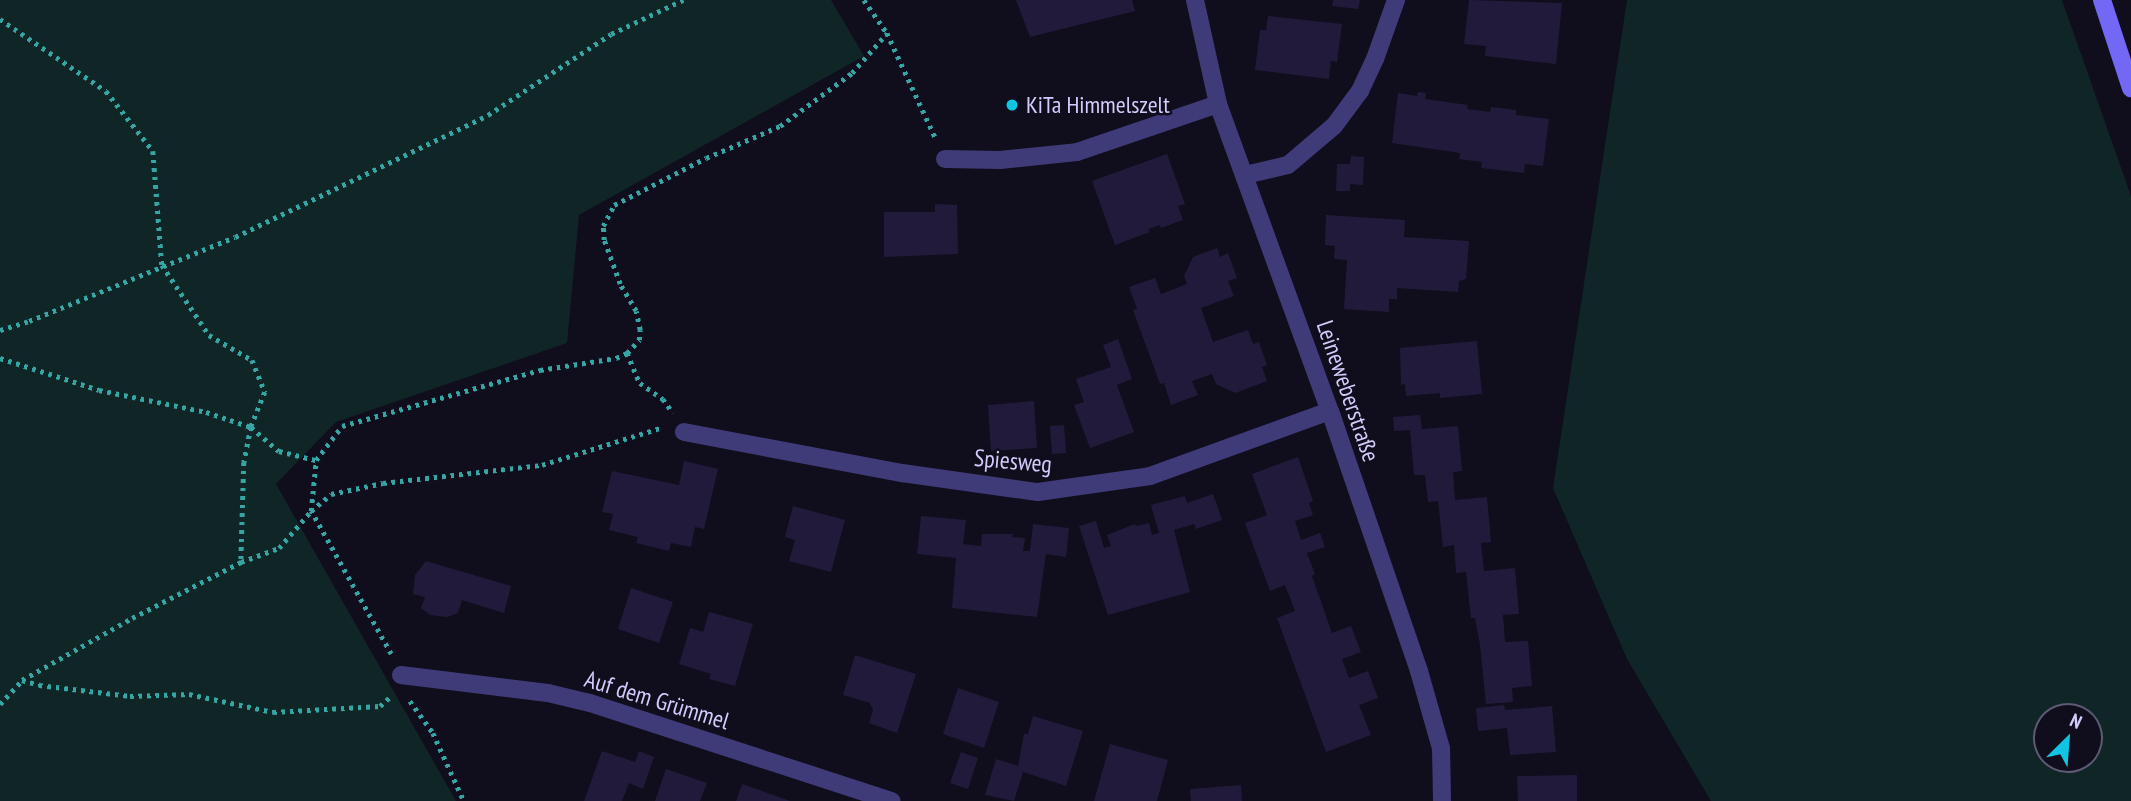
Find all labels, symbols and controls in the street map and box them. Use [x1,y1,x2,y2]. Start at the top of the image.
place label: KiTa Himmelszelt [1026,91,1170,119]
marker: KiTa Himmelszelt [1004,97,1020,113]
street label: Leineweberstraße [1310,317,1386,465]
street label: Spiesweg [973,443,1053,479]
street label: Auf dem Grümmel [581,664,733,736]
north arrow [2033,703,2103,773]
text: N [2066,708,2086,734]

